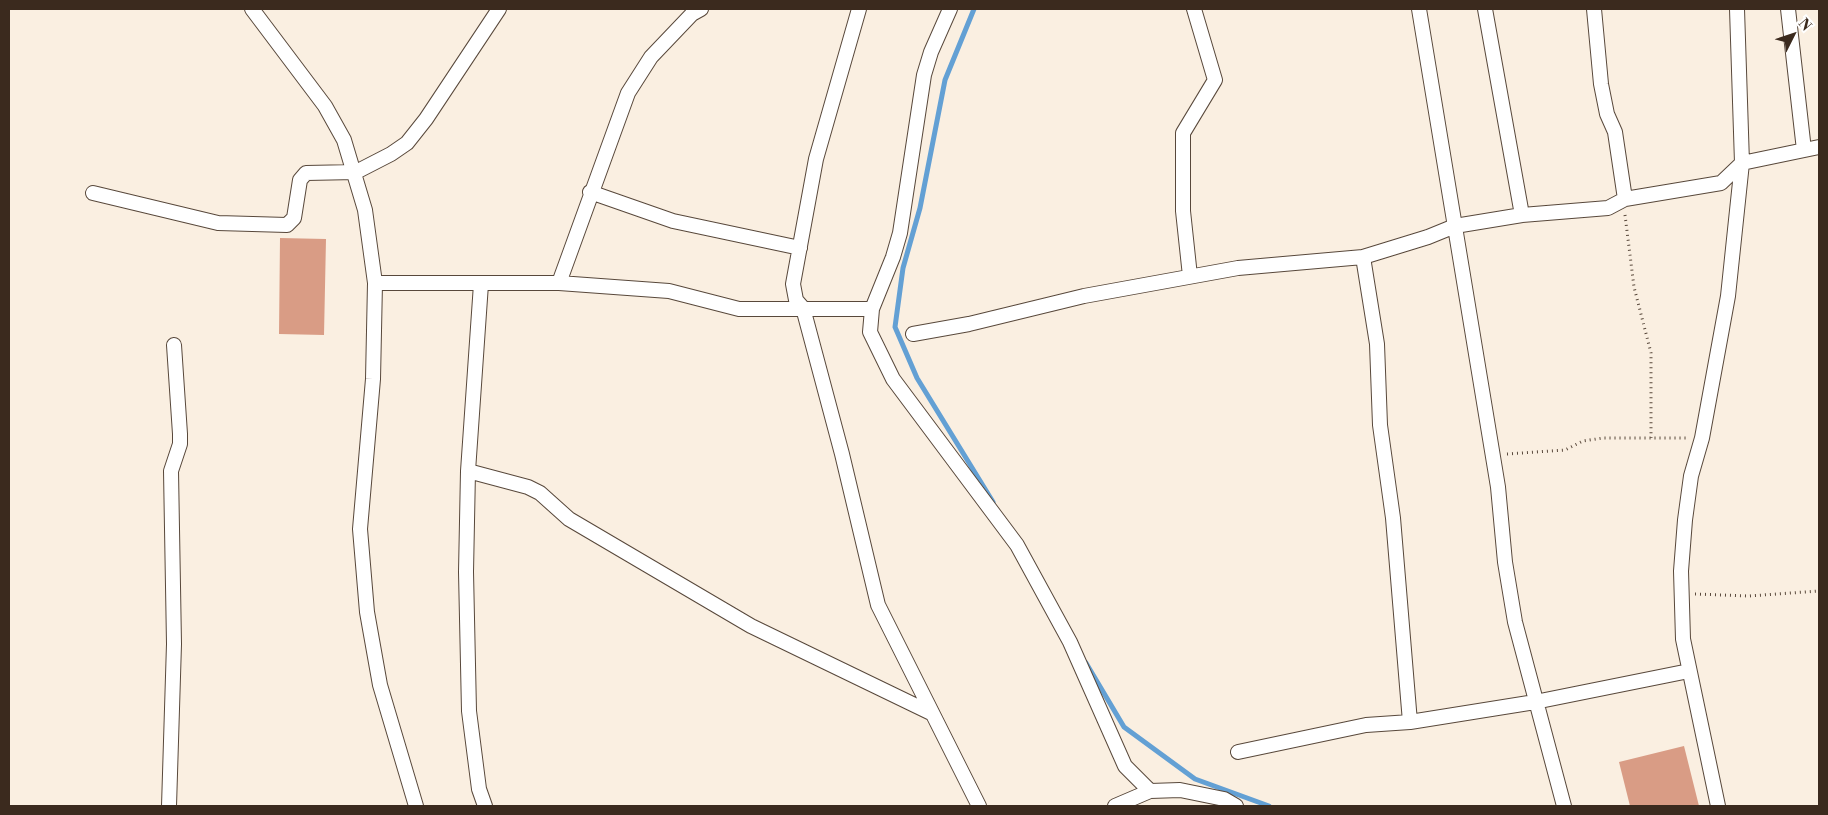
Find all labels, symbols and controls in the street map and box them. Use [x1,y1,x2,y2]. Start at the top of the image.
north arrow [1768,10,1818,60]
text: N [1794,15,1815,35]

